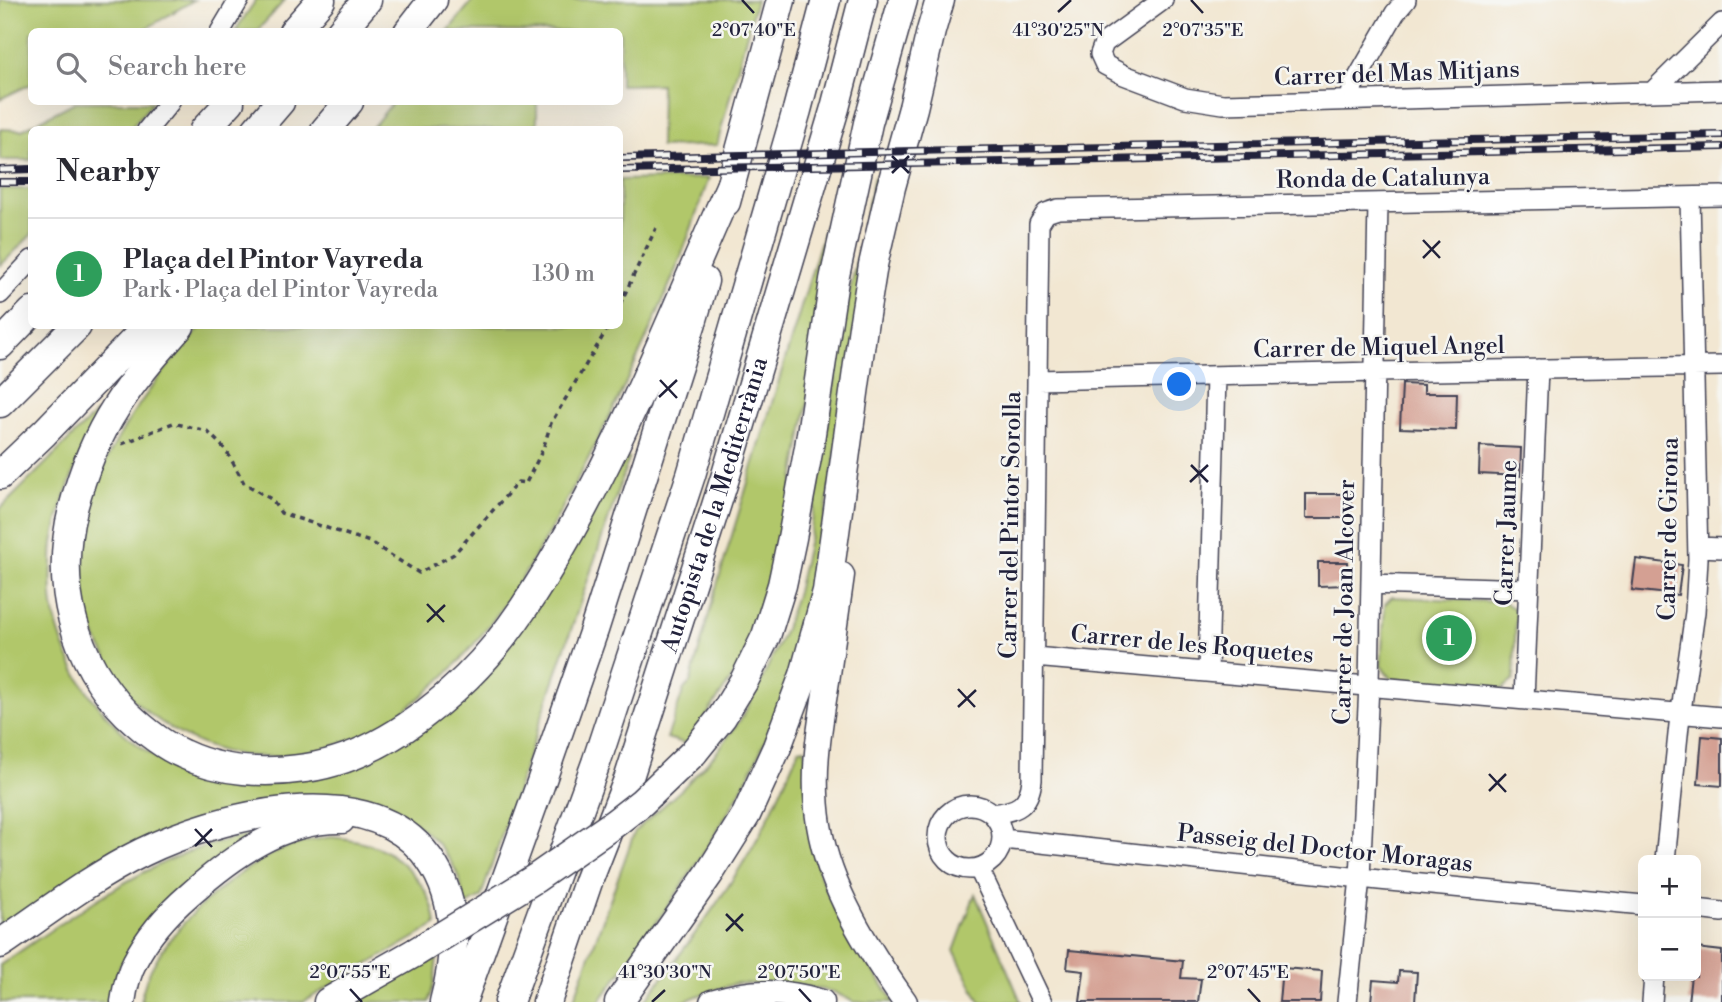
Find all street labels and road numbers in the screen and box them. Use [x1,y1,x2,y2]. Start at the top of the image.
street label: Carrer del Mas Mitjans [1274,55,1520,93]
street label: Ronda de Catalunya [1276,162,1491,196]
street label: Carrer de Miquel Angel [1253,331,1505,365]
street label: Autopista de la Mediterrània [655,353,775,657]
street label: Carrer del Pintor Sorolla [994,390,1028,659]
street label: Carrer de Girona [1652,436,1686,621]
street label: Carrer Jaume [1489,459,1525,607]
street label: Carrer de Joan Alcover [1328,479,1362,725]
street label: Carrer de les Roquetes [1069,619,1315,671]
street label: Passeig del Doctor Moragas [1176,819,1474,879]

